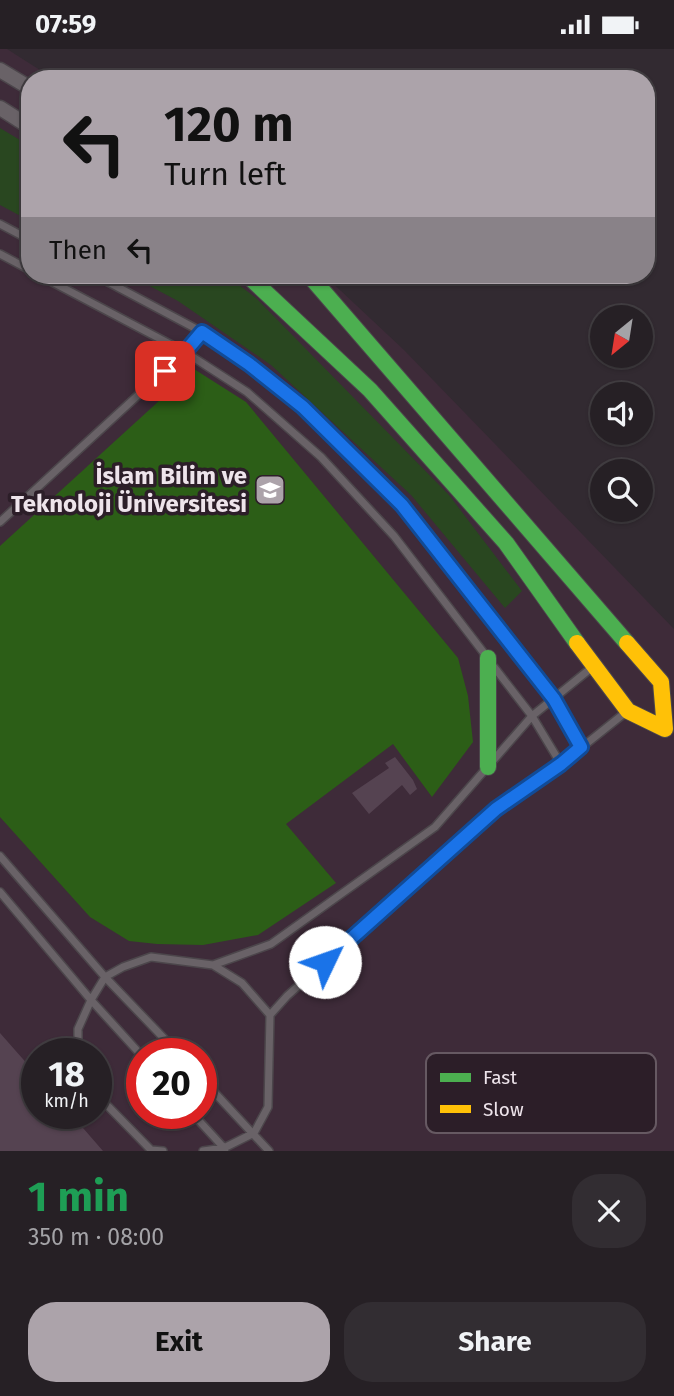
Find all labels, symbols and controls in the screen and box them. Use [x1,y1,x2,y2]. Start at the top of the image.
text: 07:59 [35,9,96,40]
text: 120 m [164,95,294,154]
icon: left [49,98,140,189]
text: Turn left [164,155,286,193]
icon: left [121,231,159,269]
text: Then [49,235,107,266]
north arrow [590,305,653,367]
map controls [590,305,653,522]
pin [135,341,195,401]
icon: arrive [146,352,184,390]
button: sound [590,382,653,445]
button: search [590,459,653,522]
place label: İslam Bilim ve Teknoloji Üniversitesi [11,461,247,518]
school or university icon: İslam Bilim ve Teknoloji Üniversitesi [253,473,287,507]
position arrow [288,925,362,999]
speed limit sign: 20 [126,1038,217,1129]
text: 18 [48,1053,85,1095]
legend [426,1053,656,1133]
text: Fast [483,1066,517,1089]
text: km/h [44,1090,89,1112]
text: Slow [483,1098,524,1121]
text: 1 min [28,1172,129,1222]
button: close [572,1174,646,1248]
text: 350 m · 08:00 [28,1223,164,1251]
button: Exit [28,1302,330,1382]
button: Share [344,1302,646,1382]

